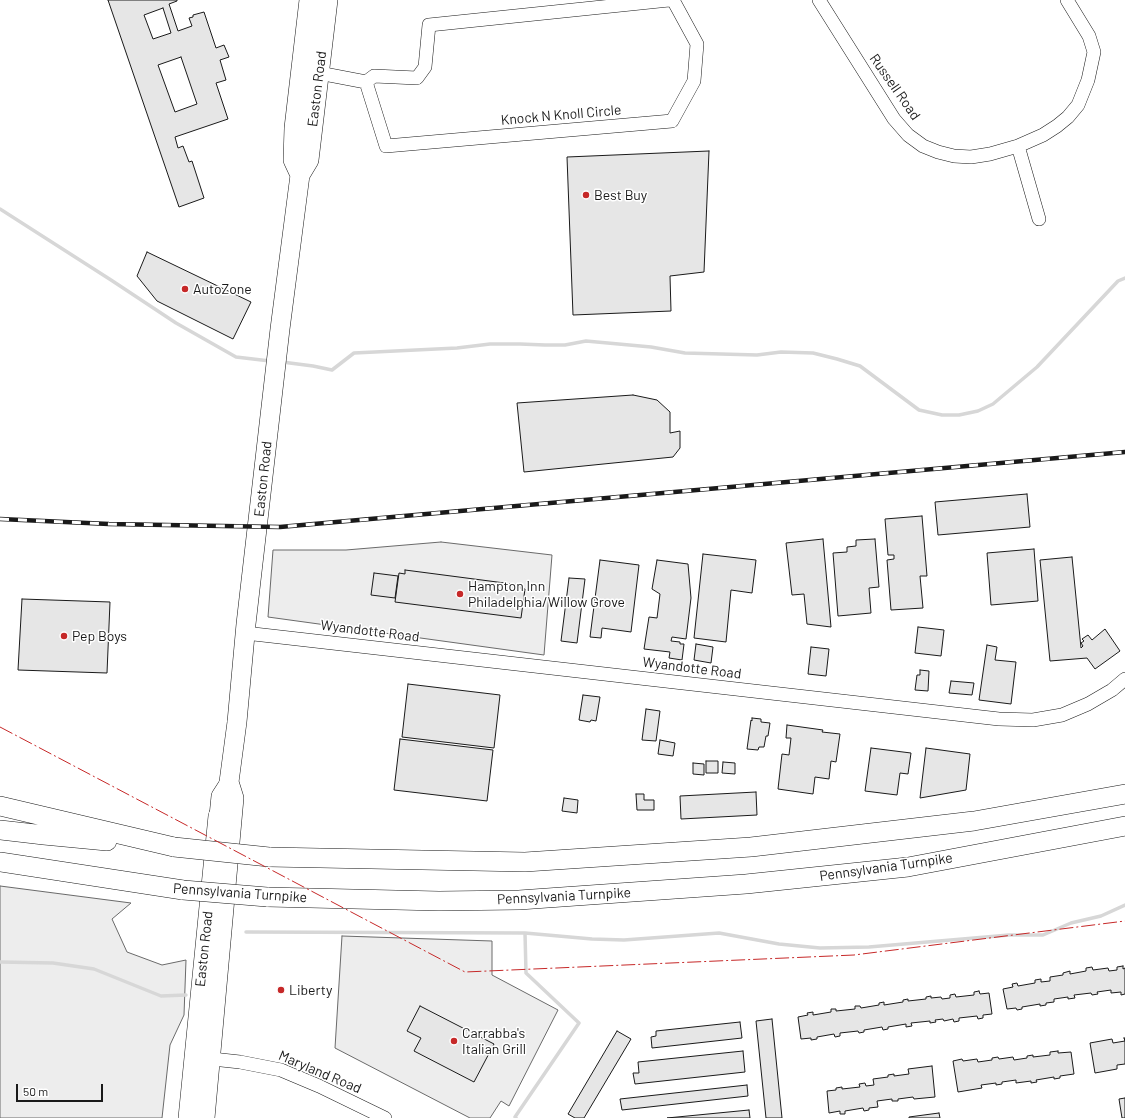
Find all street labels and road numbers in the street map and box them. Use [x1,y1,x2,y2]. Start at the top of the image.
street label: Easton Road [304,50,330,128]
street label: Russell Road [866,51,924,123]
street label: Knock N Knoll Circle [500,101,622,129]
street label: Easton Road [251,440,275,518]
street label: Wyandotte Road [320,617,420,645]
street label: Wyandotte Road [642,654,742,682]
street label: Pennsylvania Turnpike [818,849,954,885]
street label: Pennsylvania Turnpike [172,880,308,906]
street label: Pennsylvania Turnpike [496,884,632,908]
street label: Easton Road [192,910,216,988]
street label: Maryland Road [276,1047,364,1097]

